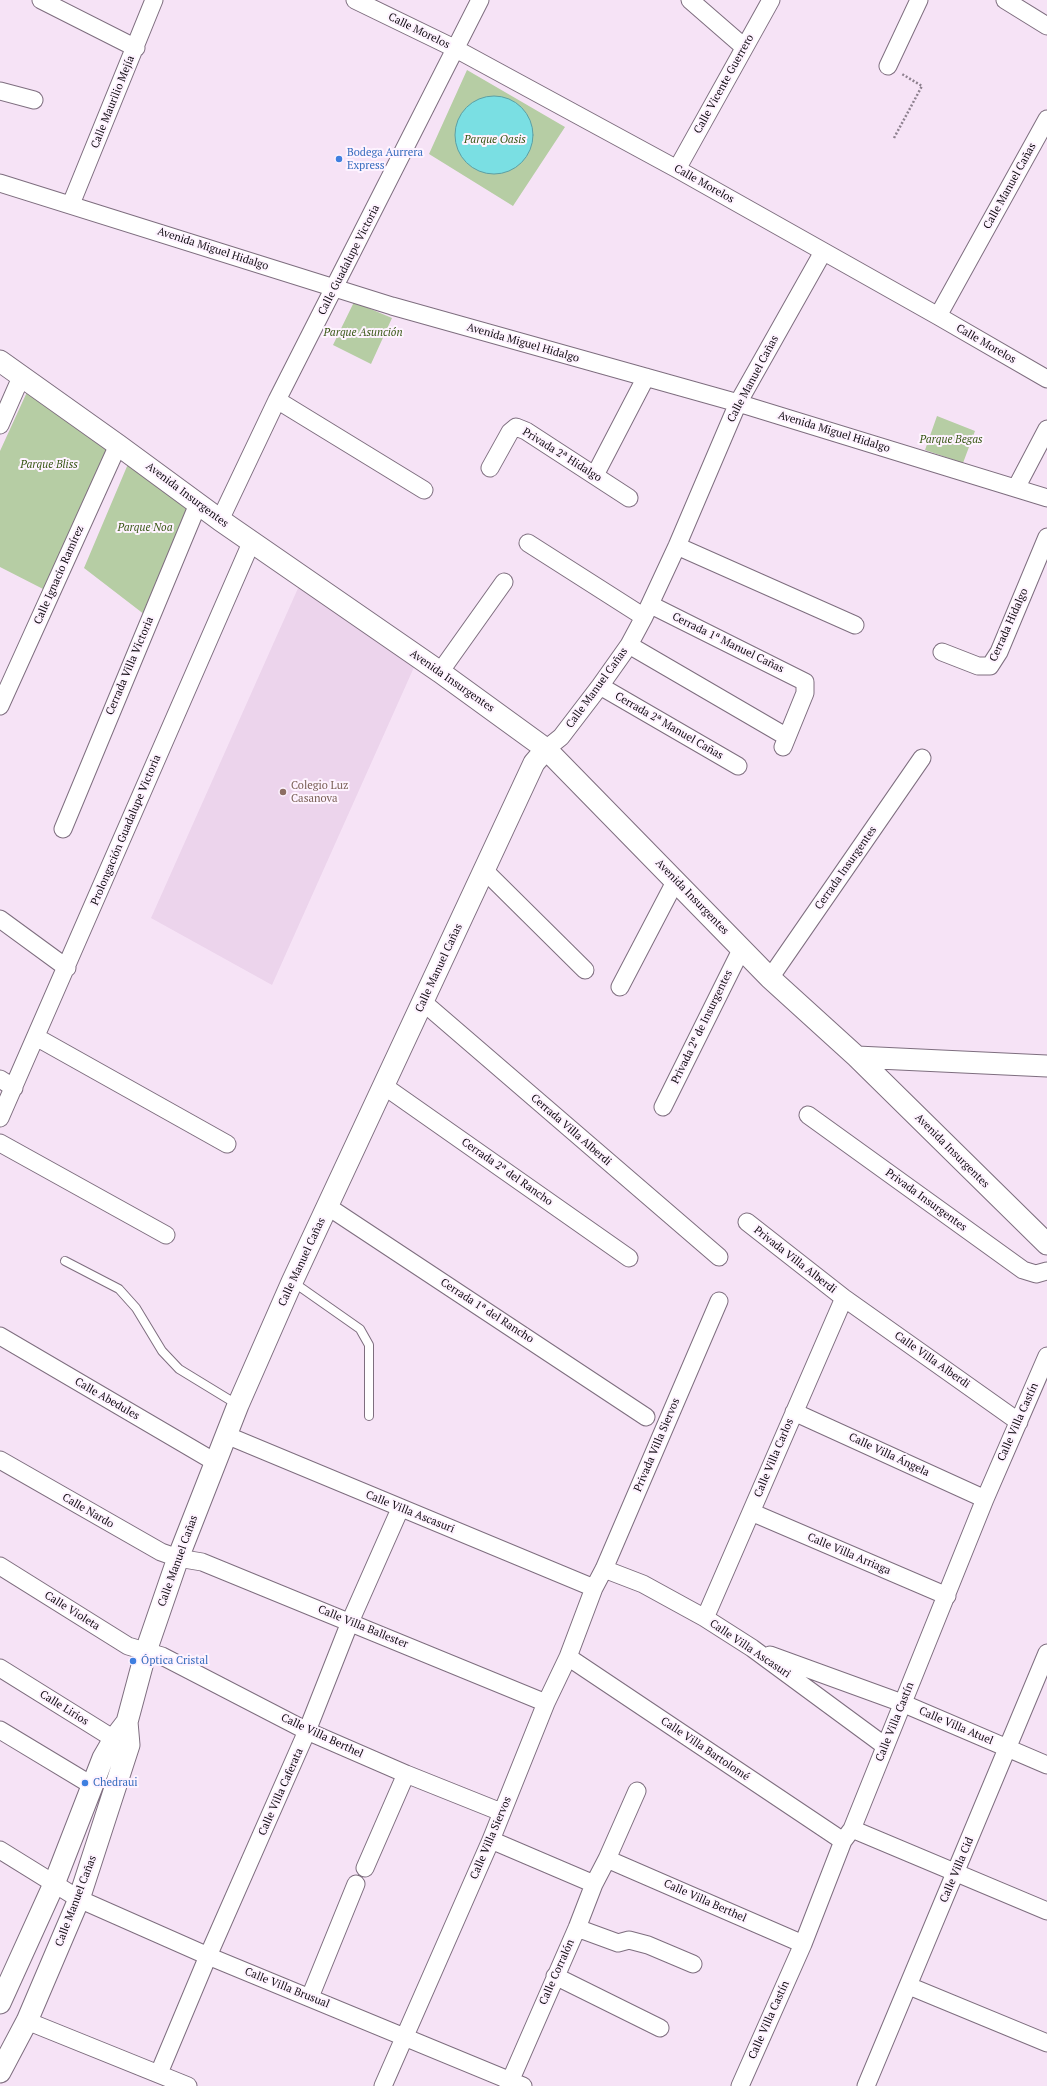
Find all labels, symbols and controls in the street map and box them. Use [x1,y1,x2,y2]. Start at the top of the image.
street label: Calle Morelos [386,10,452,52]
street label: Calle Vicente Guerrero [691,32,757,136]
street label: Calle Maurilio Mejía [88,54,138,150]
park label: Parque Oasis [464,133,526,147]
street label: Calle Manuel Cañas [981,141,1039,231]
place label: Bodega Aurrera Express [347,146,423,172]
marker: Bodega Aurrera Express [334,154,344,164]
street label: Calle Morelos [672,162,736,206]
street label: Calle Guadalupe Victoria [315,203,383,317]
street label: Avenida Miguel Hidalgo [156,225,270,273]
street label: Avenida Miguel Hidalgo [465,321,581,365]
street label: Calle Morelos [954,322,1018,366]
park label: Parque Asunción [323,326,403,340]
street label: Calle Manuel Cañas [725,333,781,425]
street label: Avenida Miguel Hidalgo [776,409,892,455]
street label: Privada 2ª Hidalgo [520,425,604,485]
park label: Parque Begas [919,433,983,447]
park label: Parque Bliss [20,458,78,472]
street label: Avenida Insurgentes [143,460,231,530]
park label: Parque Noa [117,521,173,535]
street label: Calle Ignacio Ramírez [31,524,87,626]
street label: Cerrada Hidalgo [987,586,1031,664]
street label: Cerrada 1ª Manuel Cañas [670,610,786,676]
street label: Cerrada Villa Victoria [103,615,157,717]
street label: Calle Manuel Cañas [563,645,631,731]
street label: Avenida Insurgentes [407,647,497,715]
street label: Cerrada 2ª Manuel Cañas [612,690,726,762]
street label: Prolongación Guadalupe Victoria [88,753,164,907]
place label: Colegio Luz Casanova [291,779,348,805]
marker: Colegio Luz Casanova [278,787,288,797]
street label: Cerrada Insurgentes [812,824,880,912]
street label: Avenida Insurgentes [653,857,731,937]
street label: Calle Manuel Cañas [413,922,465,1014]
street label: Privada 2ª de Insurgentes [669,968,735,1086]
street label: Cerrada Villa Alberdi [528,1091,614,1169]
street label: Avenida Insurgentes [912,1111,992,1191]
street label: Cerrada 2ª del Rancho [459,1136,555,1208]
street label: Privada Insurgentes [883,1166,969,1234]
street label: Calle Manuel Cañas [276,1216,328,1308]
street label: Privada Villa Alberdi [751,1224,839,1296]
street label: Cerrada 1ª del Rancho [438,1276,536,1346]
street label: Calle Villa Alberdi [892,1329,972,1391]
street label: Calle Abedules [72,1375,142,1423]
street label: Calle Villa Castín [995,1381,1041,1463]
street label: Privada Villa Siervos [631,1396,683,1494]
street label: Calle Villa Carlos [751,1417,797,1499]
street label: Calle Villa Ángela [847,1431,931,1479]
street label: Calle Villa Ascasuri [364,1488,456,1536]
street label: Calle Nardo [60,1491,116,1531]
street label: Calle Manuel Cañas [155,1513,201,1609]
street label: Calle Villa Arriaga [805,1530,893,1578]
street label: Calle Violeta [42,1589,102,1633]
street label: Calle Villa Ballester [316,1603,410,1651]
street label: Calle Villa Ascasuri [707,1617,793,1681]
place label: Óptica Cristal [141,1654,208,1668]
marker: Óptica Cristal [128,1656,138,1666]
street label: Calle Villa Castín [873,1680,917,1764]
street label: Calle Lirios [37,1688,91,1728]
street label: Calle Villa Atuel [917,1704,995,1748]
street label: Calle Villa Berthel [279,1711,365,1761]
street label: Calle Villa Bartolomé [658,1714,752,1784]
street label: Calle Villa Caferata [256,1746,306,1838]
place label: Chedraui [93,1776,138,1790]
marker: Chedraui [80,1778,90,1788]
street label: Calle Villa Siervos [468,1795,514,1881]
street label: Calle Villa Cid [937,1835,977,1905]
street label: Calle Manuel Cañas [53,1854,99,1948]
street label: Calle Villa Berthel [662,1877,748,1925]
street label: Calle Corralón [537,1937,577,2007]
street label: Calle Villa Brusual [243,1965,331,2011]
street label: Calle Villa Castín [746,1979,792,2061]

